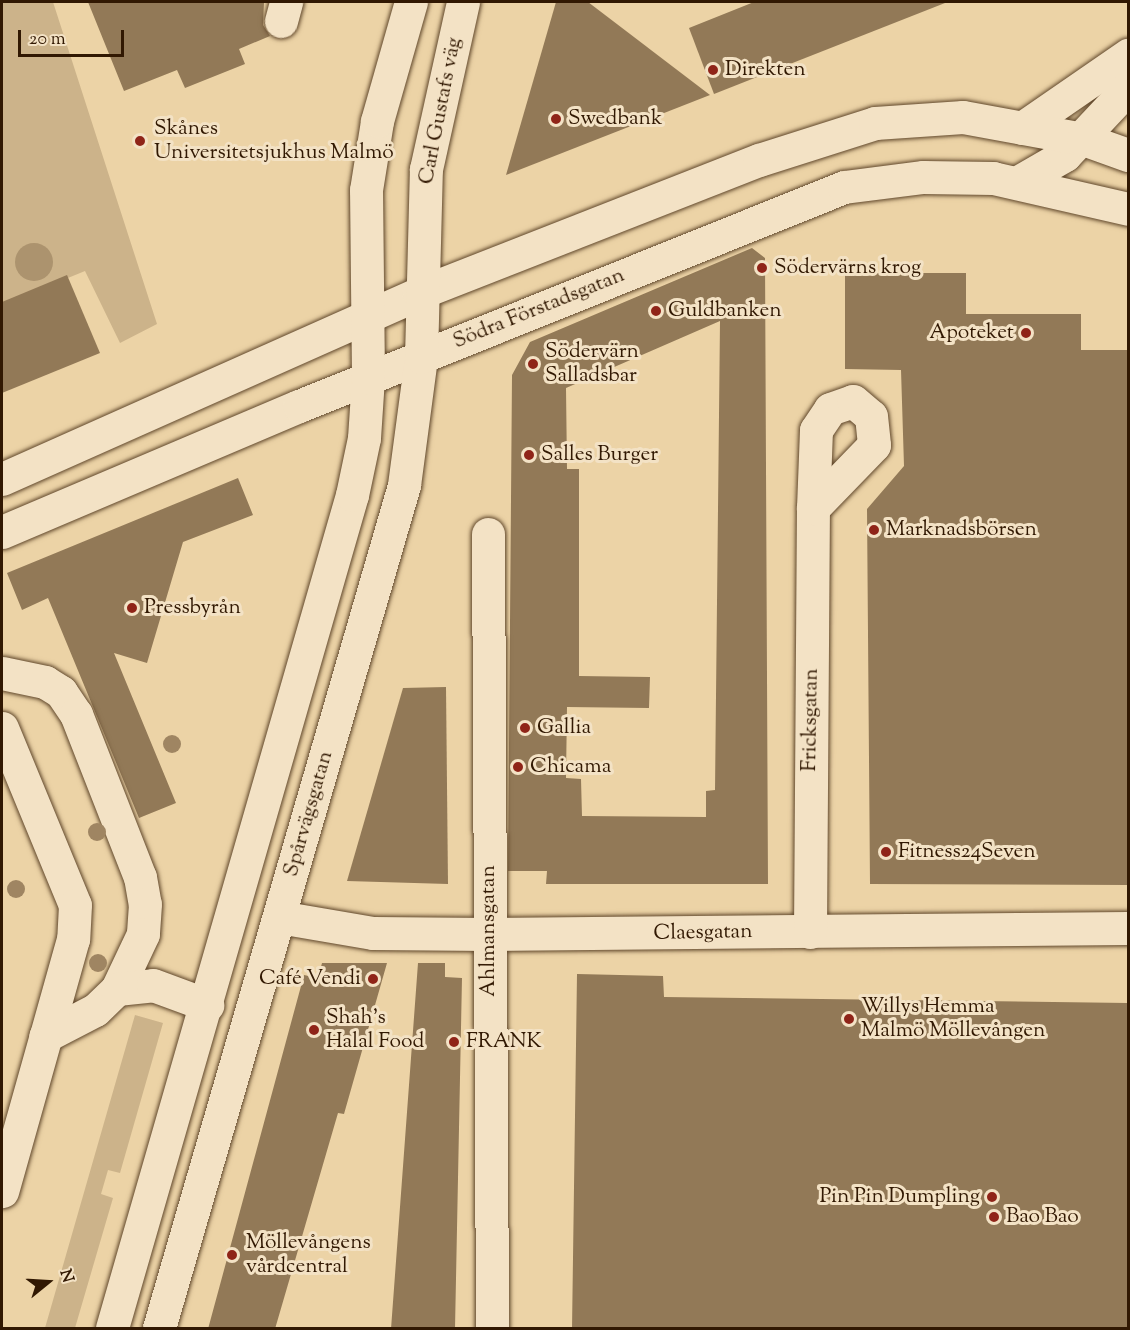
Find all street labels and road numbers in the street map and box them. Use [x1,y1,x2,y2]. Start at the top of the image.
street label: Carl Gustafs väg [414,35,468,187]
street label: Södra Förstadsgatan [450,263,628,355]
street label: Fricksgatan [798,668,824,772]
street label: Spårvägsgatan [279,748,339,880]
street label: Ahlmansgatan [476,865,502,997]
street label: Claesgatan [653,920,753,946]

